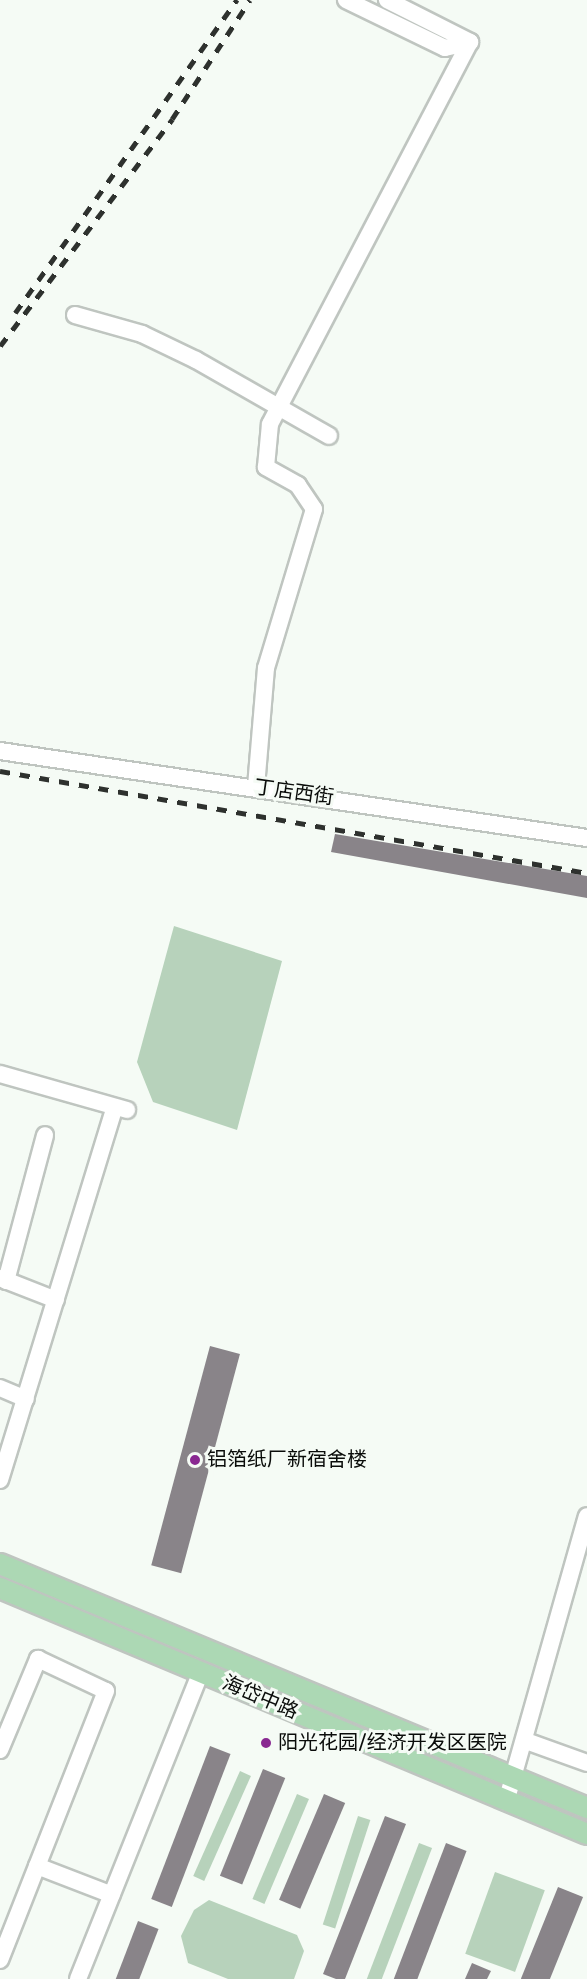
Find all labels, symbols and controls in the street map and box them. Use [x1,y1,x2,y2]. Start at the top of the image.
street label: 丁店西街 [253,776,335,810]
place label: 铝箔纸厂新宿舍楼 [207,1448,367,1472]
marker: 铝箔纸厂新宿舍楼 [188,1453,202,1467]
street label: 海岱中路 [218,1671,302,1725]
place label: 阳光花园/经济开发区医院 [278,1731,507,1755]
marker: 阳光花园/经济开发区医院 [259,1736,273,1750]

